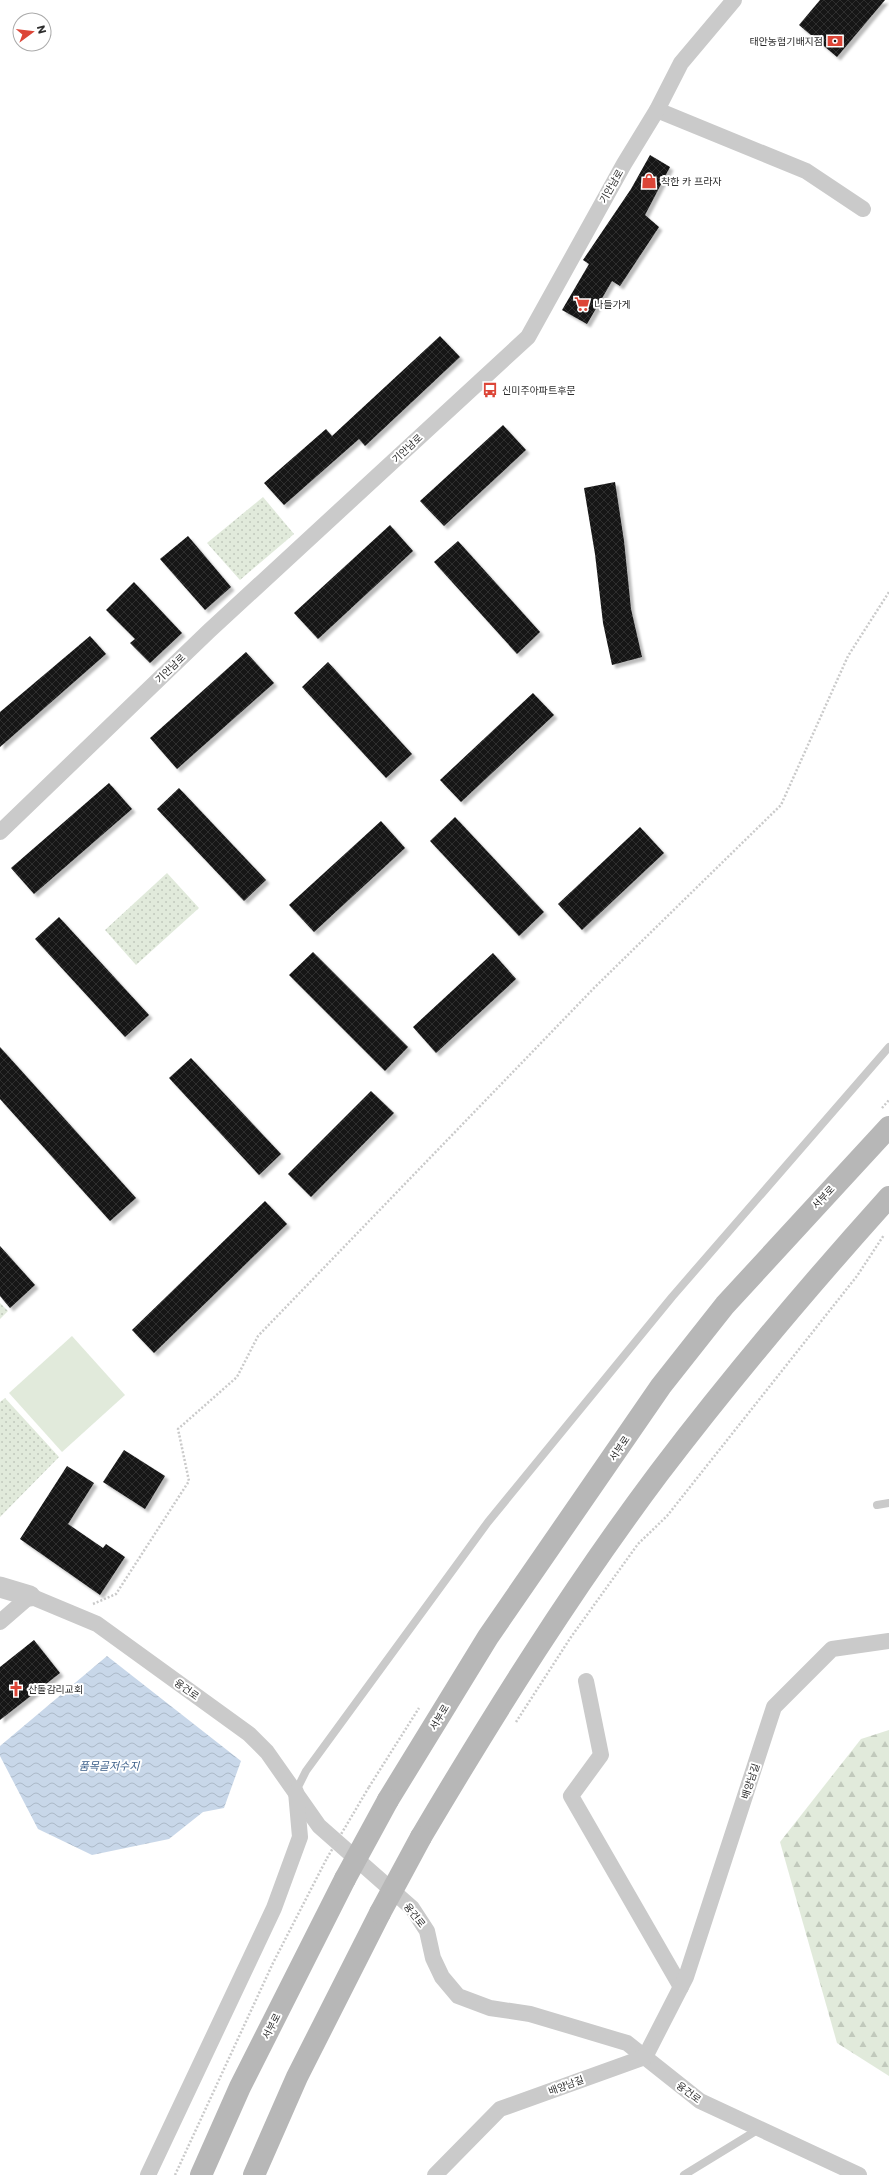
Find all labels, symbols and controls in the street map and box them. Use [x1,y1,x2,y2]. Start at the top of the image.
north arrow [12,12,52,52]
text: N [33,23,50,35]
bank icon: 태안농협기배지점 [826,32,844,50]
place label: 태안농협기배지점 [749,34,823,49]
street label: 기안남로 [596,167,627,206]
shop icon: 착한 카 프라자 [640,172,658,190]
place label: 착한 카 프라자 [661,174,722,189]
supermarket icon: 나들가게 [573,295,591,313]
place label: 나들가게 [594,297,631,312]
bus stop icon: 신미주아파트후문 [481,381,499,399]
place label: 신미주아파트후문 [502,383,576,398]
street label: 기안남로 [389,430,426,466]
street label: 기안남로 [152,650,189,687]
street label: 서부로 [808,1182,838,1213]
street label: 서부로 [605,1433,633,1464]
street label: 융건로 [171,1675,202,1704]
church icon: 산돌감리교회 [7,1680,25,1698]
place label: 산돌감리교회 [28,1682,83,1697]
street label: 서부로 [426,1702,453,1733]
water label: 품목골저수지 [79,1758,140,1774]
street label: 배양남길 [738,1761,763,1801]
street label: 융건로 [400,1900,429,1931]
street label: 서부로 [258,2011,284,2042]
street label: 배양남길 [546,2072,586,2099]
street label: 융건로 [673,2078,704,2107]

